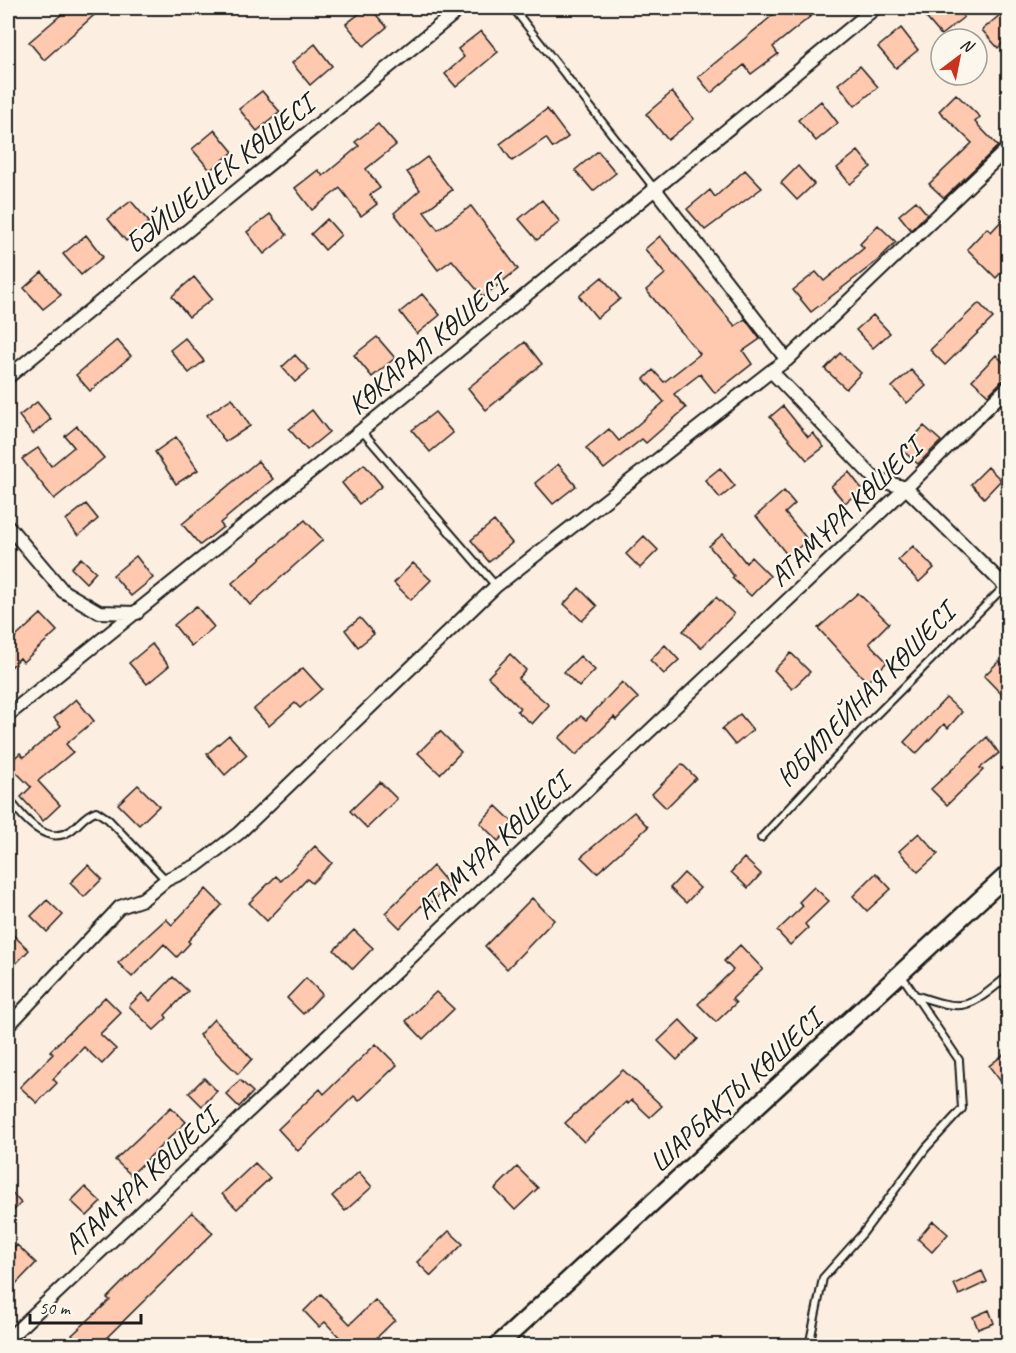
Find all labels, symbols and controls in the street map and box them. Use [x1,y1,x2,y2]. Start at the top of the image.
north arrow [929,27,989,87]
text: N [957,34,979,58]
street label: БӘЙШЕШЕК КӨШЕСІ [118,83,325,261]
street label: КӨКАРАЛ КӨШЕСІ [340,264,518,422]
street label: АТАМҰРА КӨШЕСІ [761,426,933,594]
street label: ЮБИЛЕЙНАЯ КӨШЕСІ [769,592,965,794]
street label: АТАМҰРА КӨШЕСІ [408,762,581,926]
street label: ШАРБАҚТЫ КӨШЕСІ [642,998,833,1180]
street label: АТАМҰРА КӨШЕСІ [56,1097,229,1261]
scale bar [30,1287,141,1325]
text: 50 m [39,1297,72,1319]

